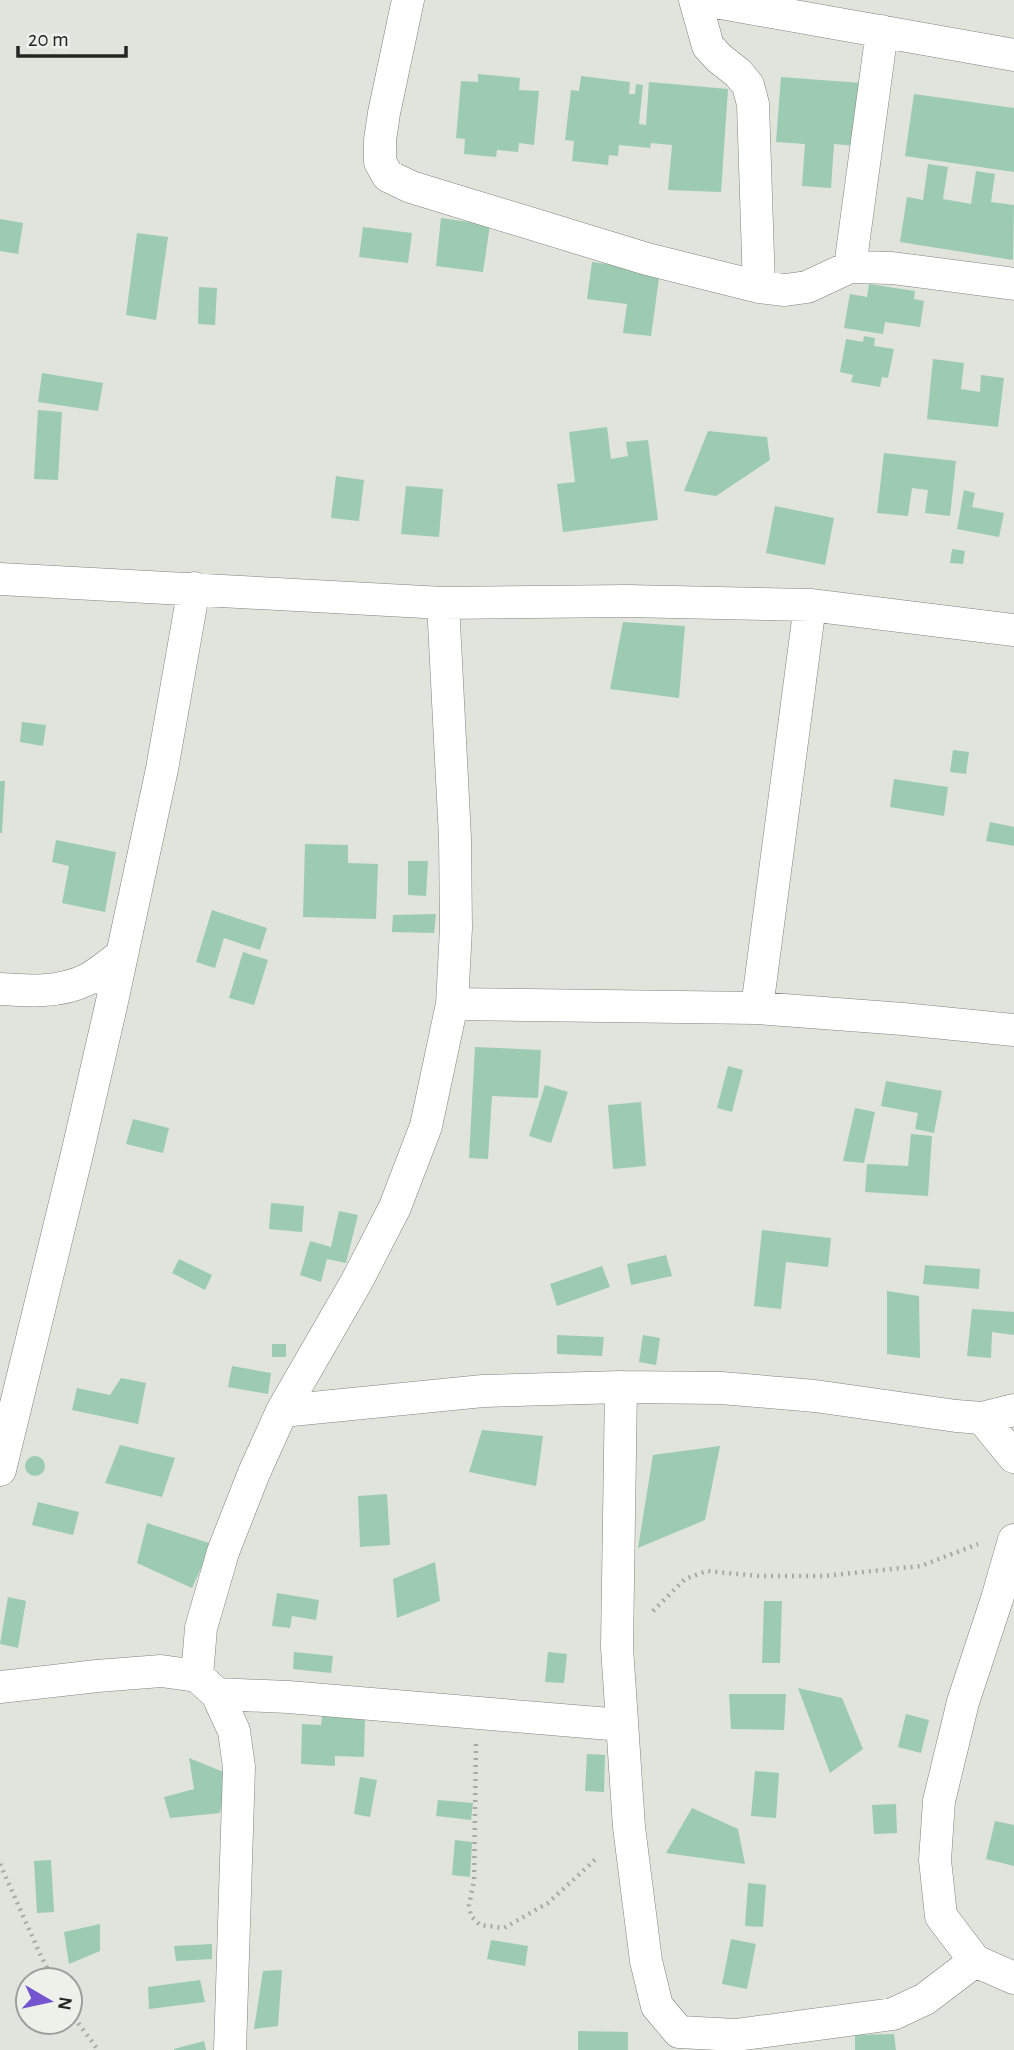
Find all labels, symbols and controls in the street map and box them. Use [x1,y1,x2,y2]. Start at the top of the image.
scale bar [18,14,126,58]
text: 20 m [28,29,69,50]
north arrow [14,1966,84,2036]
text: N [54,1995,75,2011]

